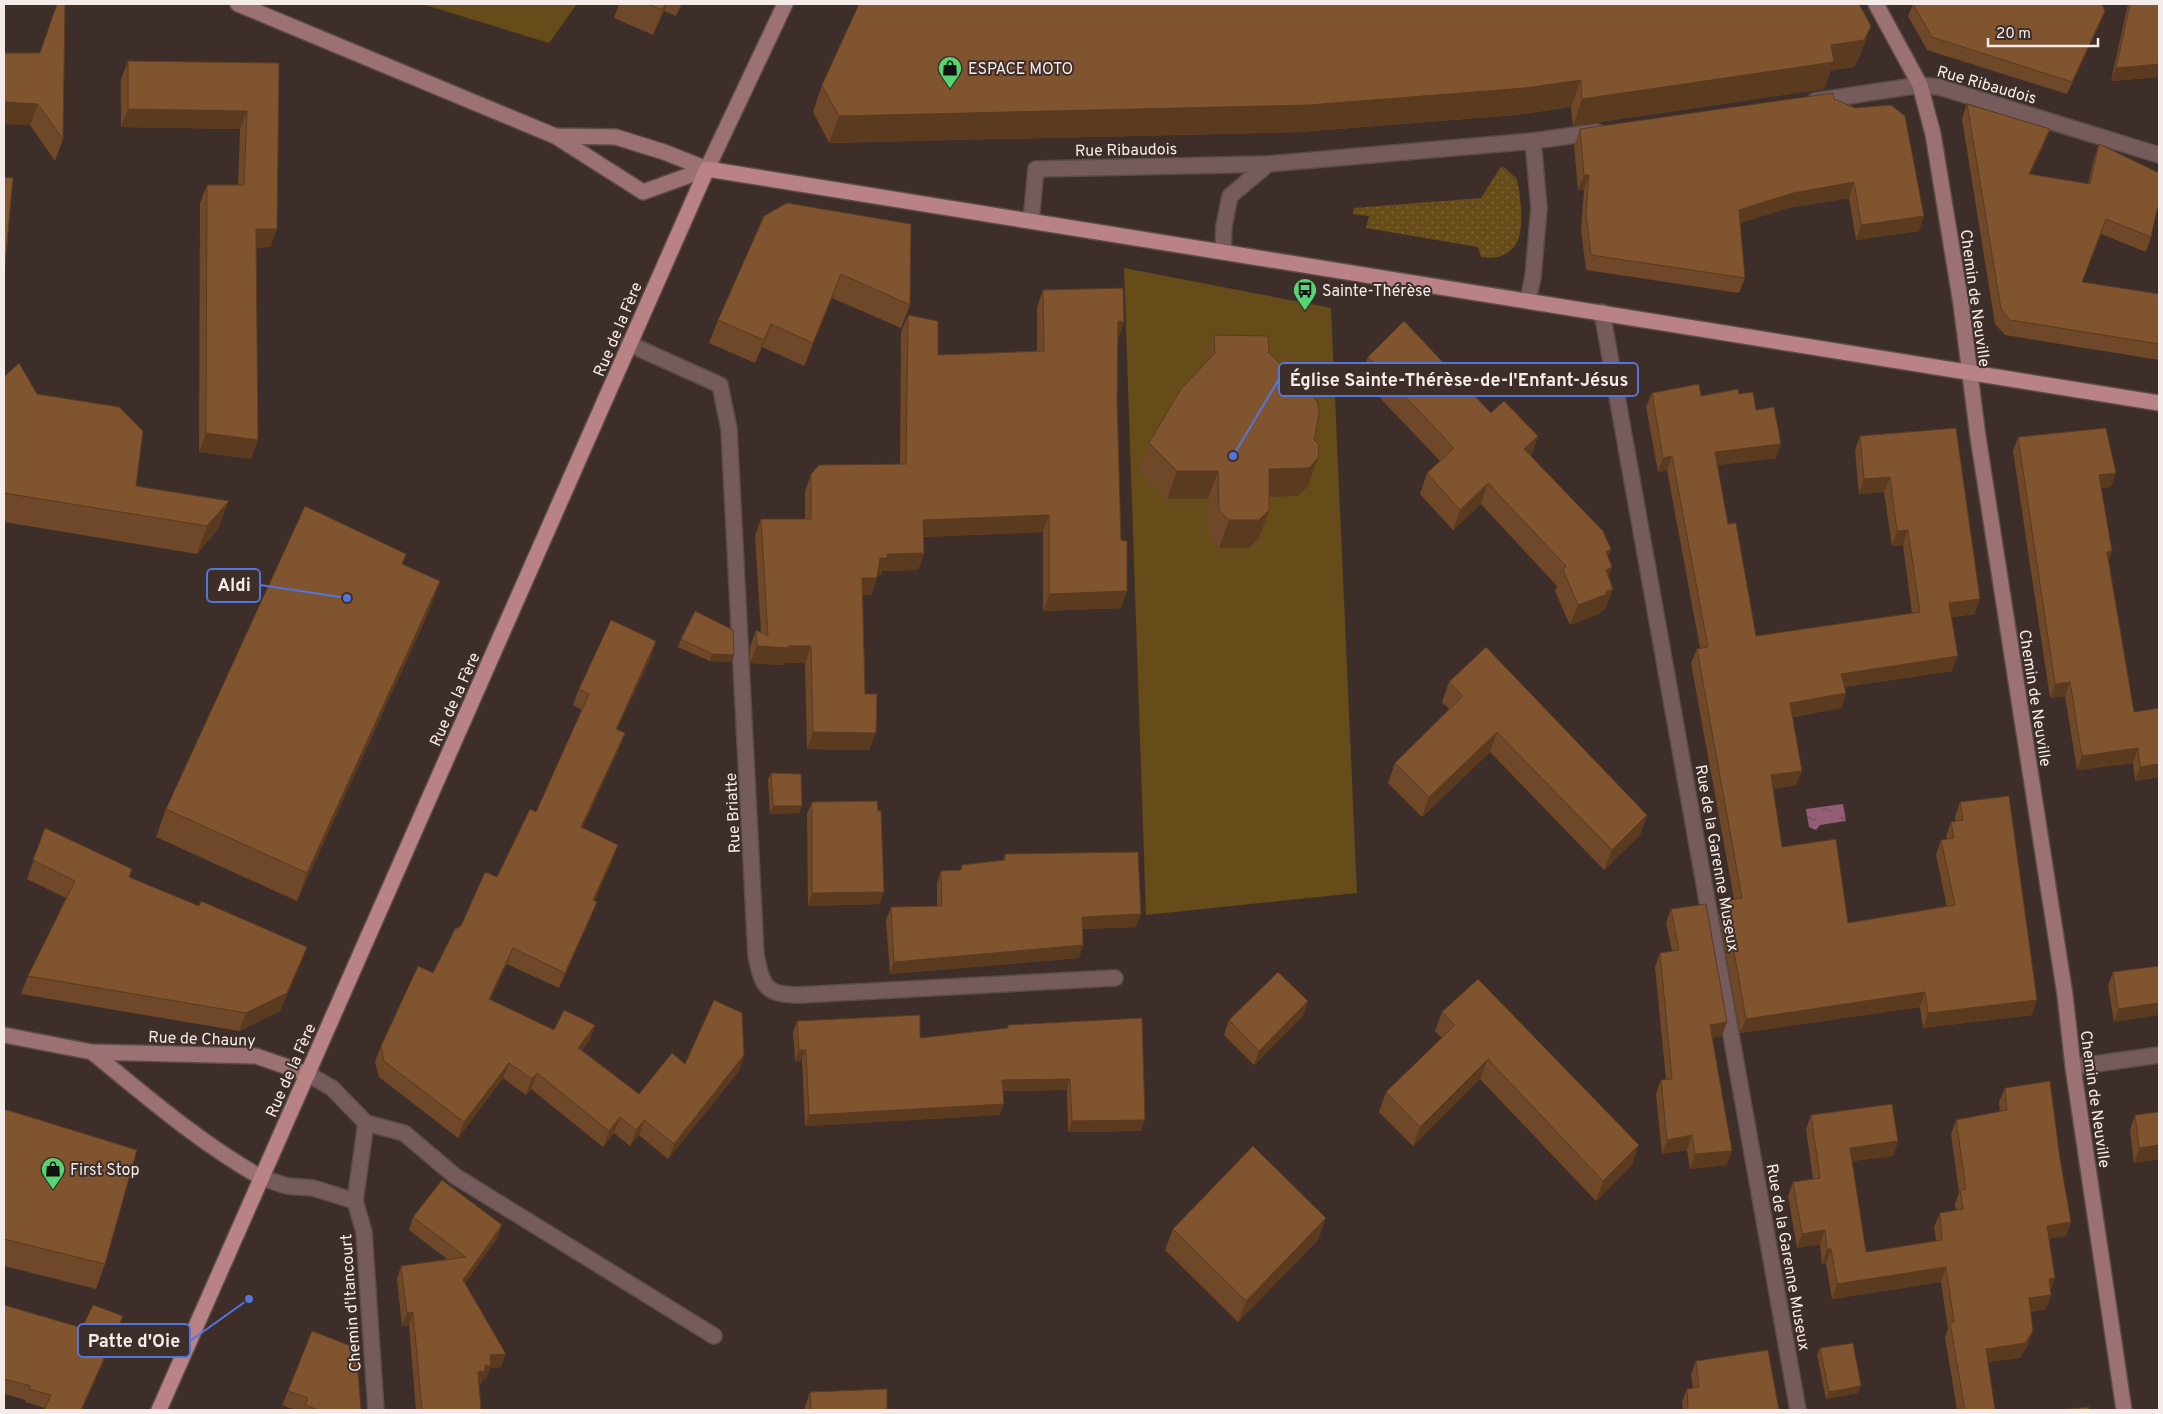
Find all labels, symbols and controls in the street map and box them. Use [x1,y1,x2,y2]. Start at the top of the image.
scale bar [1988,15,2098,47]
text: 20 m [1996,25,2031,44]
shop icon: ESPACE MOTO [937,55,963,89]
place label: ESPACE MOTO [968,60,1073,80]
street label: Rue Ribaudois [1934,62,2038,110]
street label: Rue Ribaudois [1075,140,1177,162]
street label: Chemin de Neuville [1954,228,1994,368]
bus stop icon: Sainte-Thérèse [1292,277,1318,311]
street label: Rue de la Fère [590,279,648,380]
place label: Sainte-Thérèse [1322,282,1431,302]
callout: Église Sainte-Thérèse-de-l'Enfant-Jésus [1279,363,1638,396]
text: Église Sainte-Thérèse-de-l'Enfant-Jésus [1290,368,1628,393]
callout: Aldi [207,569,260,602]
text: Aldi [217,575,251,598]
street label: Chemin de Neuville [2013,628,2055,768]
street label: Rue de la Fère [426,650,485,750]
street label: Rue de la Garenne Museux [1690,763,1742,953]
street label: Rue Briatte [722,772,746,854]
street label: Rue de la Fère [262,1021,321,1121]
street label: Rue de Chauny [148,1028,256,1052]
street label: Chemin de Neuville [2074,1029,2114,1169]
shop icon: First Stop [40,1156,66,1190]
place label: First Stop [70,1161,139,1181]
street label: Rue de la Garenne Museux [1761,1162,1813,1352]
street label: Chemin d'Itancourt [337,1233,367,1372]
callout: Patte d'Oie [78,1324,190,1357]
text: Patte d'Oie [88,1331,180,1354]

